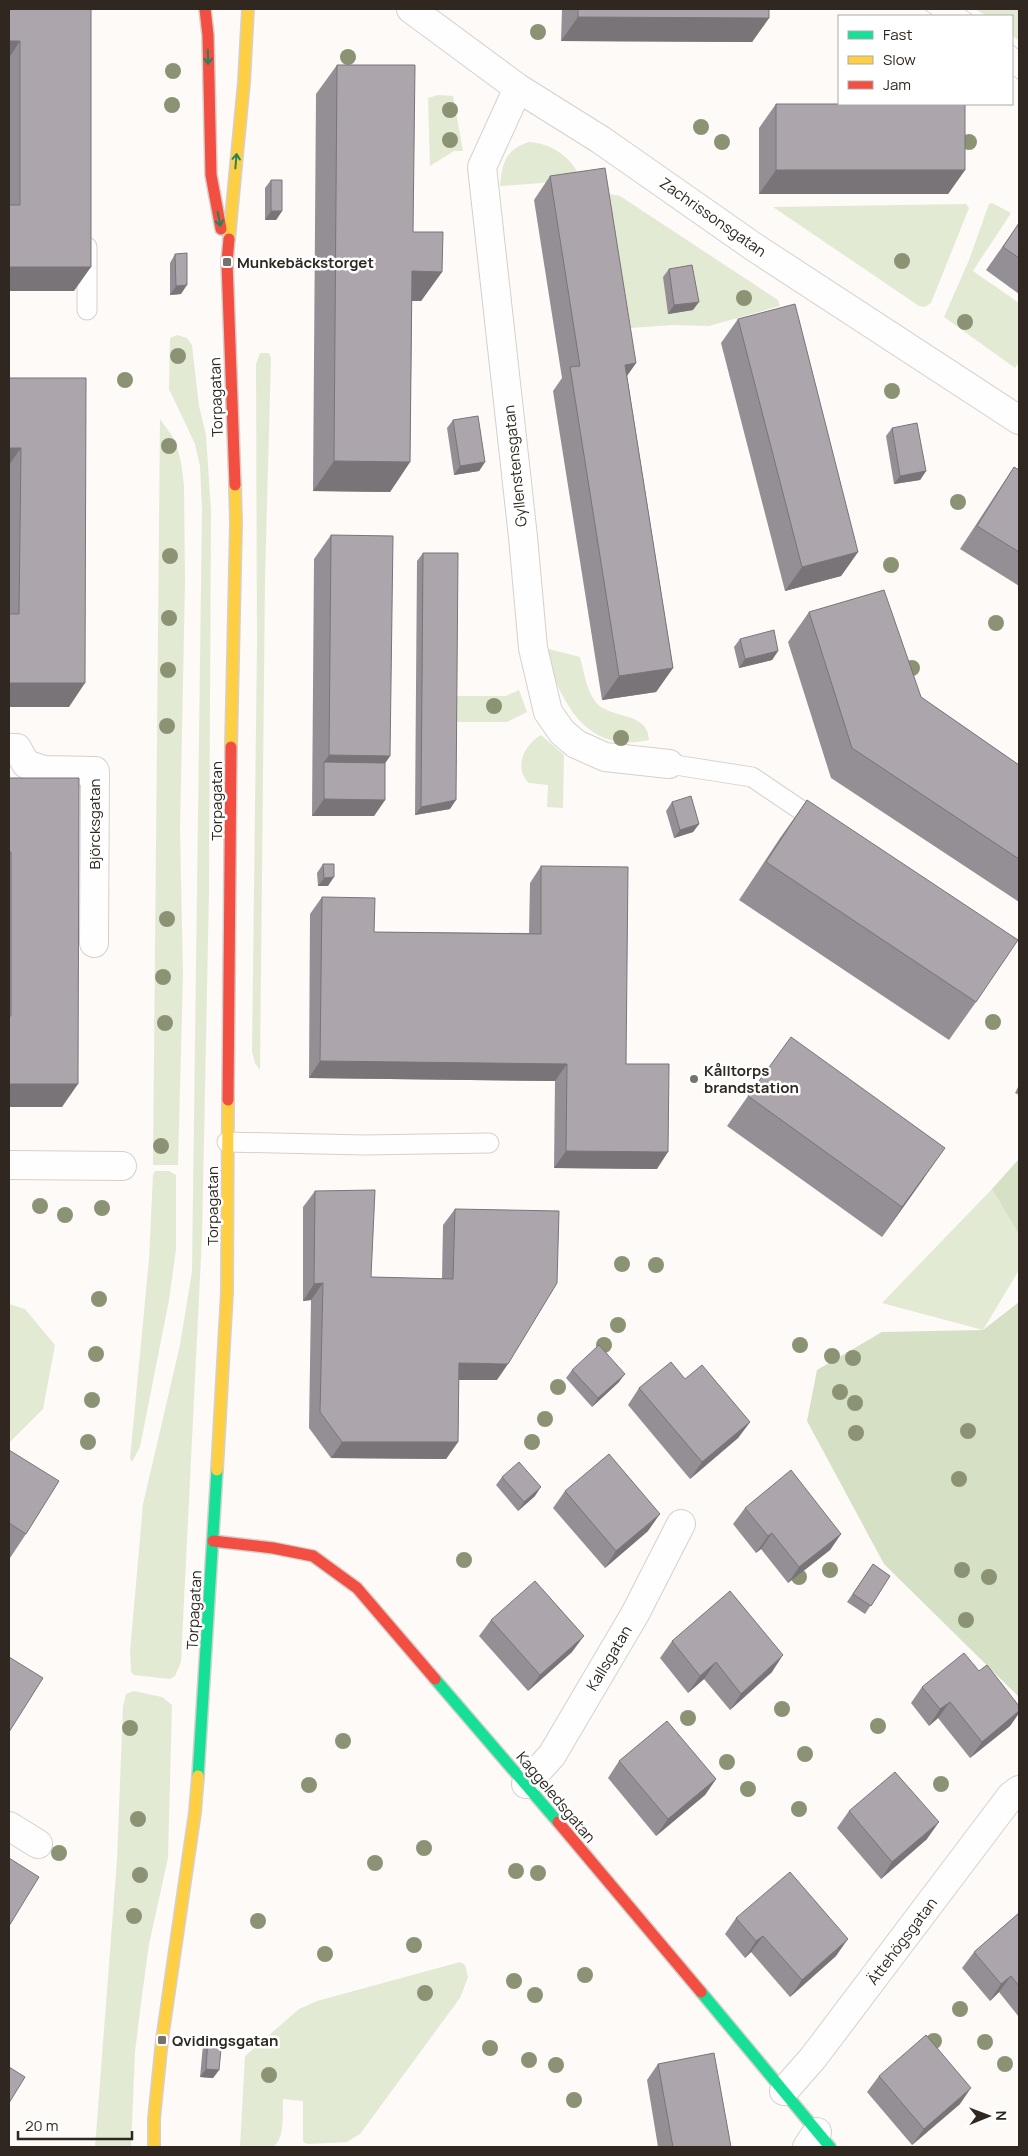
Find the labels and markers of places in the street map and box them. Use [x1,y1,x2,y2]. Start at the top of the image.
place label: Munkebäckstorget [237,252,374,273]
marker: Munkebäckstorget [221,256,233,268]
place label: Kålltorps brandstation [704,1060,799,1098]
marker: Kålltorps brandstation [688,1073,700,1085]
place label: Qvidingsgatan [172,2030,278,2051]
marker: Qvidingsgatan [156,2034,168,2046]

